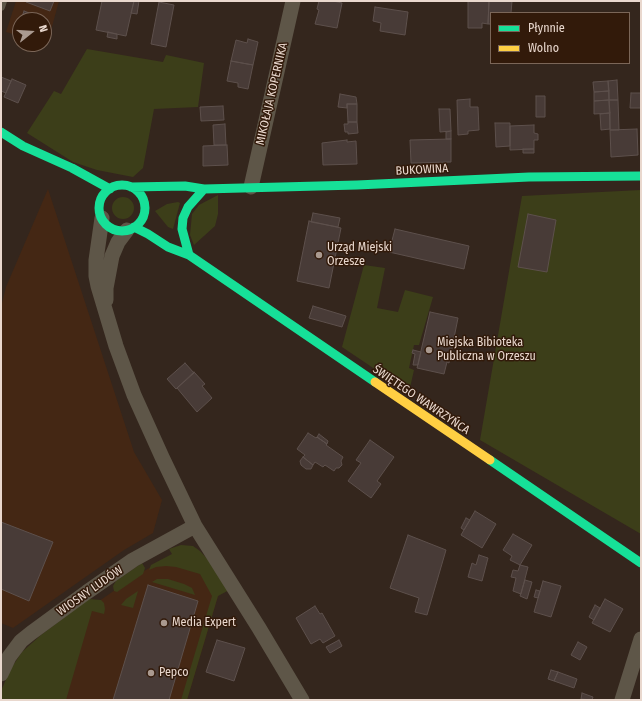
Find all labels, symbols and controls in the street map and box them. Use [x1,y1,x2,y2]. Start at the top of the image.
north arrow [12,12,52,52]
legend [490,12,630,64]
text: Płynnie [528,21,565,35]
text: N [36,24,50,34]
street label: MIKOŁAJA KOPERNIKA [253,41,291,147]
text: Wolno [528,41,559,55]
street label: BUKOWINA [395,161,449,179]
place label: Urząd Miejski Orzesze [327,241,392,269]
marker: Urząd Miejski Orzesze [314,250,324,260]
place label: Miejska Bibioteka Publiczna w Orzeszu [437,336,536,364]
marker: Miejska Bibioteka Publiczna w Orzeszu [424,345,434,355]
street label: ŚWIĘTEGO WAWRZYŃCA [370,362,472,438]
street label: WIOSNY LUDÓW [54,563,126,619]
place label: Media Expert [172,616,236,630]
marker: Media Expert [159,618,169,628]
place label: Pepco [159,666,188,680]
marker: Pepco [146,668,156,678]

